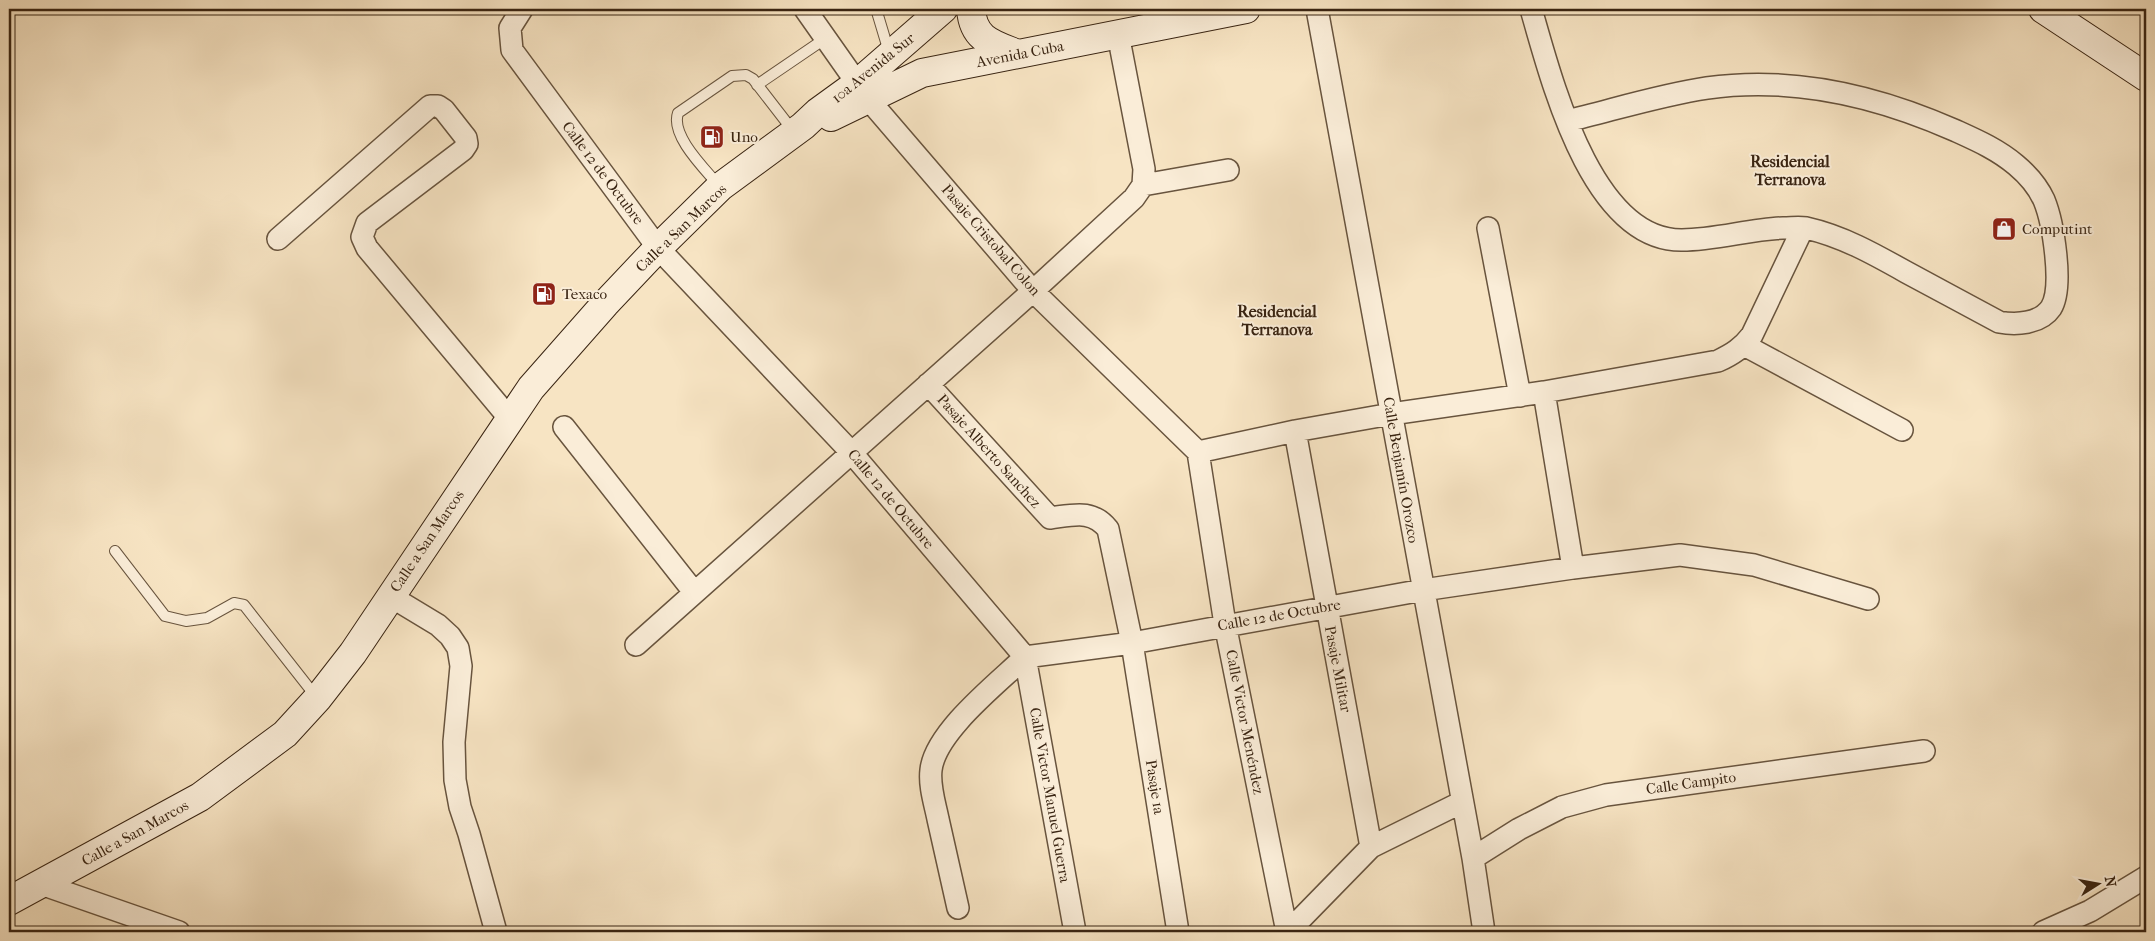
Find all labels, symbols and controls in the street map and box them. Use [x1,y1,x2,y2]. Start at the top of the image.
street label: 10a Avenida Sur [828,29,919,107]
street label: Avenida Cuba [974,37,1066,71]
street label: Calle 12 de Octubre [558,118,648,229]
fuel station icon: Uno [699,124,725,150]
place label: Uno [730,128,758,146]
district label: Residencial Terranova [1750,152,1830,189]
street label: Calle a San Marcos [632,180,731,276]
street label: Pasaje Cristobal Colon [938,180,1045,300]
shop icon: Computint [1991,216,2017,242]
place label: Computint [2022,220,2093,238]
fuel station icon: Texaco [531,281,557,307]
place label: Texaco [562,285,608,303]
district label: Residencial Terranova [1237,302,1317,339]
street label: Pasaje Alberto Sanchez [933,390,1045,512]
street label: Calle Benjamín Orozco [1379,396,1423,545]
street label: Calle 12 de Octubre [844,445,938,553]
street label: Calle a San Marcos [386,486,468,596]
street label: Calle 12 de Octubre [1216,595,1343,635]
street label: Pasaje Militar [1321,624,1355,715]
street label: Calle Victor Menéndez [1222,648,1268,796]
street label: Calle Victor Manuel Guerra [1026,706,1074,885]
street label: Pasaje 1a [1142,758,1168,817]
street label: Calle Campito [1645,768,1738,798]
street label: Calle a San Marcos [78,796,192,870]
north arrow [2072,858,2122,908]
text: N [2101,875,2120,889]

